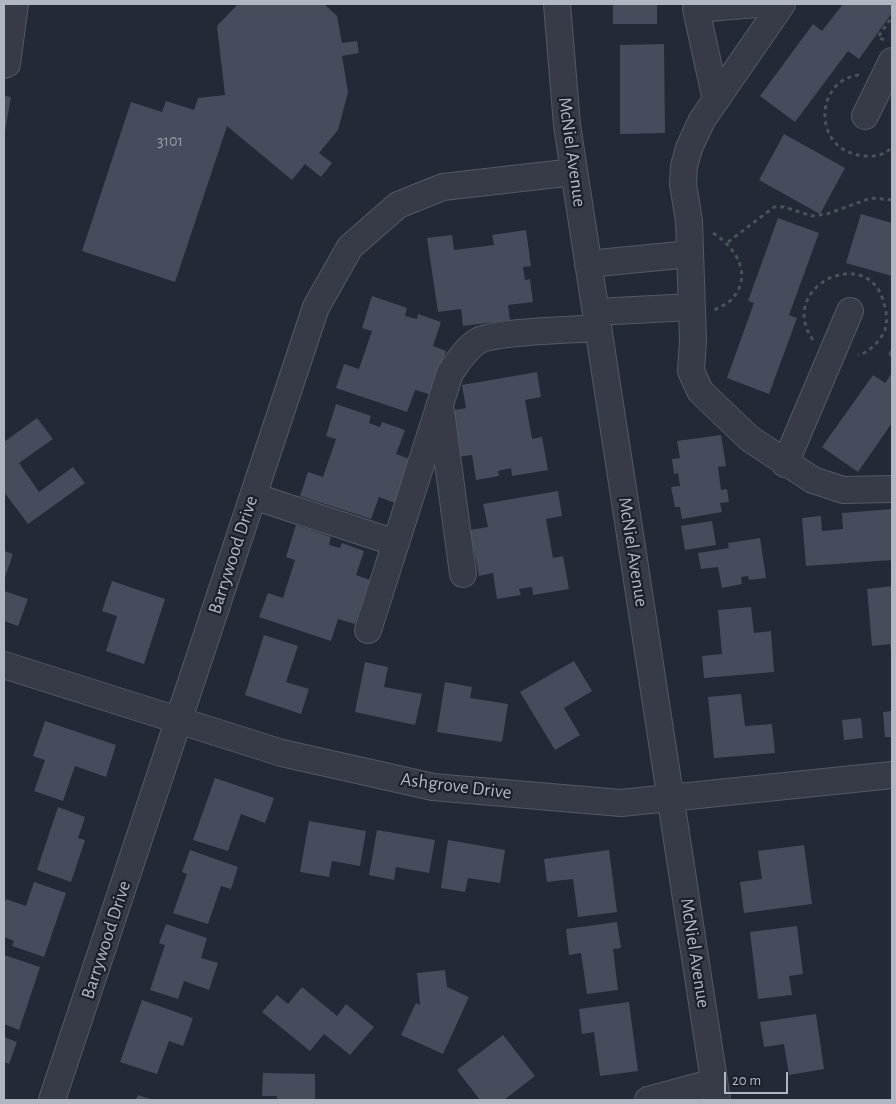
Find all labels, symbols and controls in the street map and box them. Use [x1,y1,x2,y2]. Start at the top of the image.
street label: McNiel Avenue [553,96,591,208]
house number: 3101 [157,131,183,151]
street label: Barrywood Drive [203,493,263,617]
street label: McNiel Avenue [613,495,653,609]
street label: Ashgrove Drive [399,768,513,804]
street label: Barrywood Drive [76,878,136,1002]
street label: McNiel Avenue [675,896,715,1010]
scale bar [726,1062,790,1094]
text: 20 m [732,1073,761,1088]

